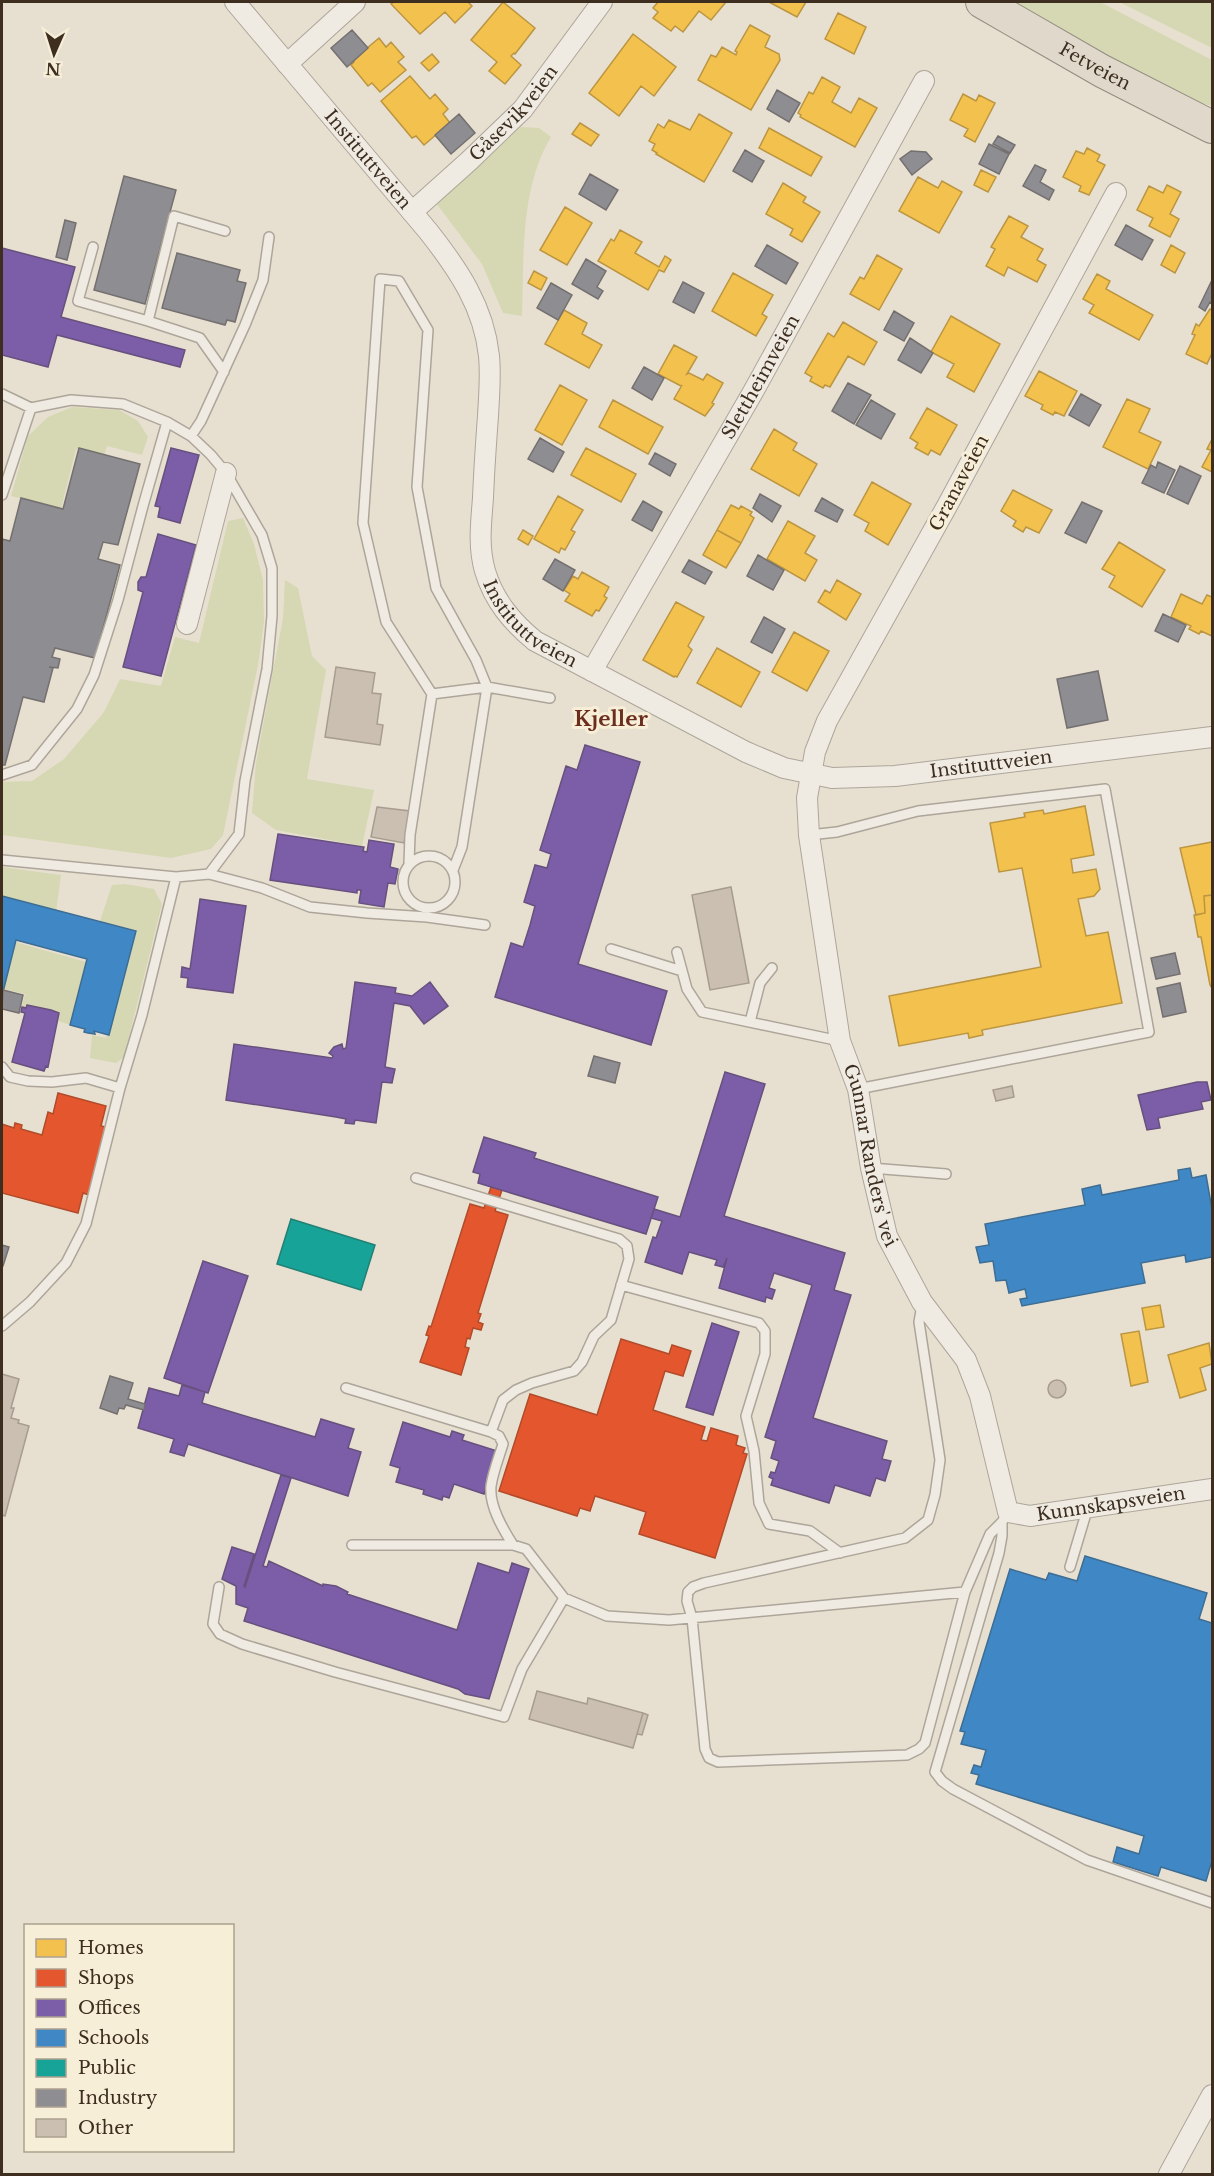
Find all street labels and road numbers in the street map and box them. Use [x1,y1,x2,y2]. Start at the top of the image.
street label: Fetveien [1055,38,1134,95]
street label: Gåsevikveien [465,61,562,166]
street label: Instituttveien [320,105,416,214]
street label: Slettheimveien [717,311,804,443]
street label: Granaveien [924,431,994,535]
street label: Instituttveien [478,576,581,672]
street label: Instituttveien [928,746,1054,783]
street label: Gunnar Randers' vei [839,1061,902,1251]
street label: Kunnskapsveien [1035,1482,1187,1526]

